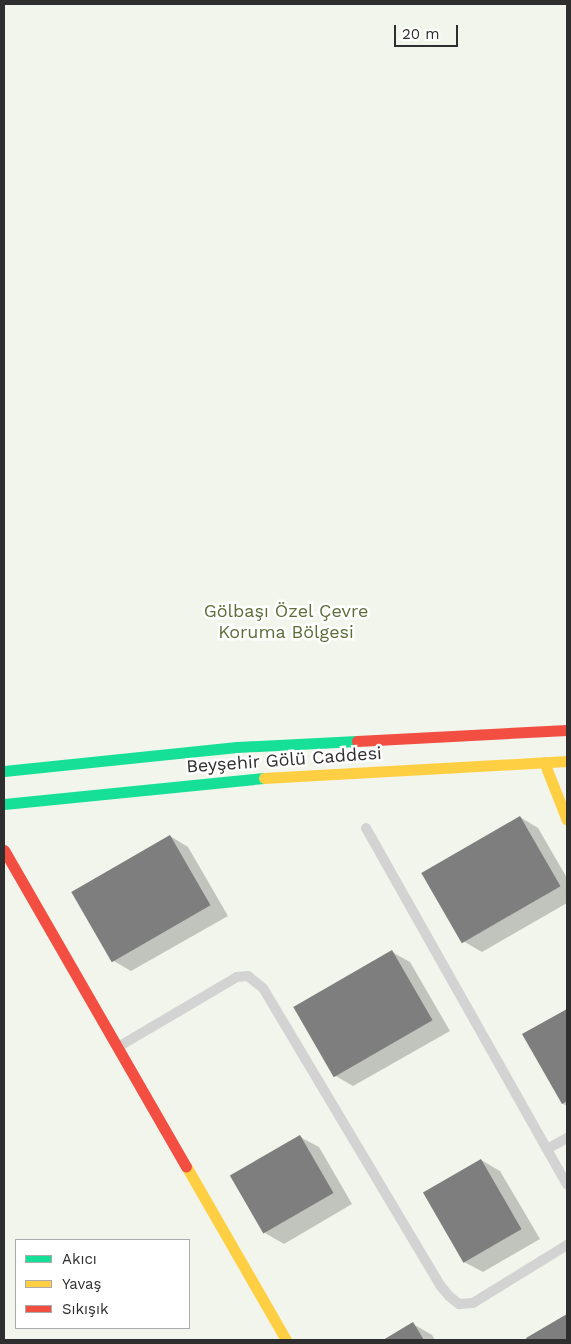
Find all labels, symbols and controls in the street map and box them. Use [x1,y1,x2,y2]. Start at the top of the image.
scale bar [396,15,460,47]
text: 20 m [402,25,440,43]
park label: Gölbaşı Özel Çevre Koruma Bölgesi [203,601,369,644]
street label: Beyşehir Gölü Caddesi [185,742,383,778]
legend [15,1239,190,1329]
text: Akıcı [62,1250,97,1268]
text: Yavaş [62,1275,102,1293]
text: Sıkışık [62,1300,108,1318]

